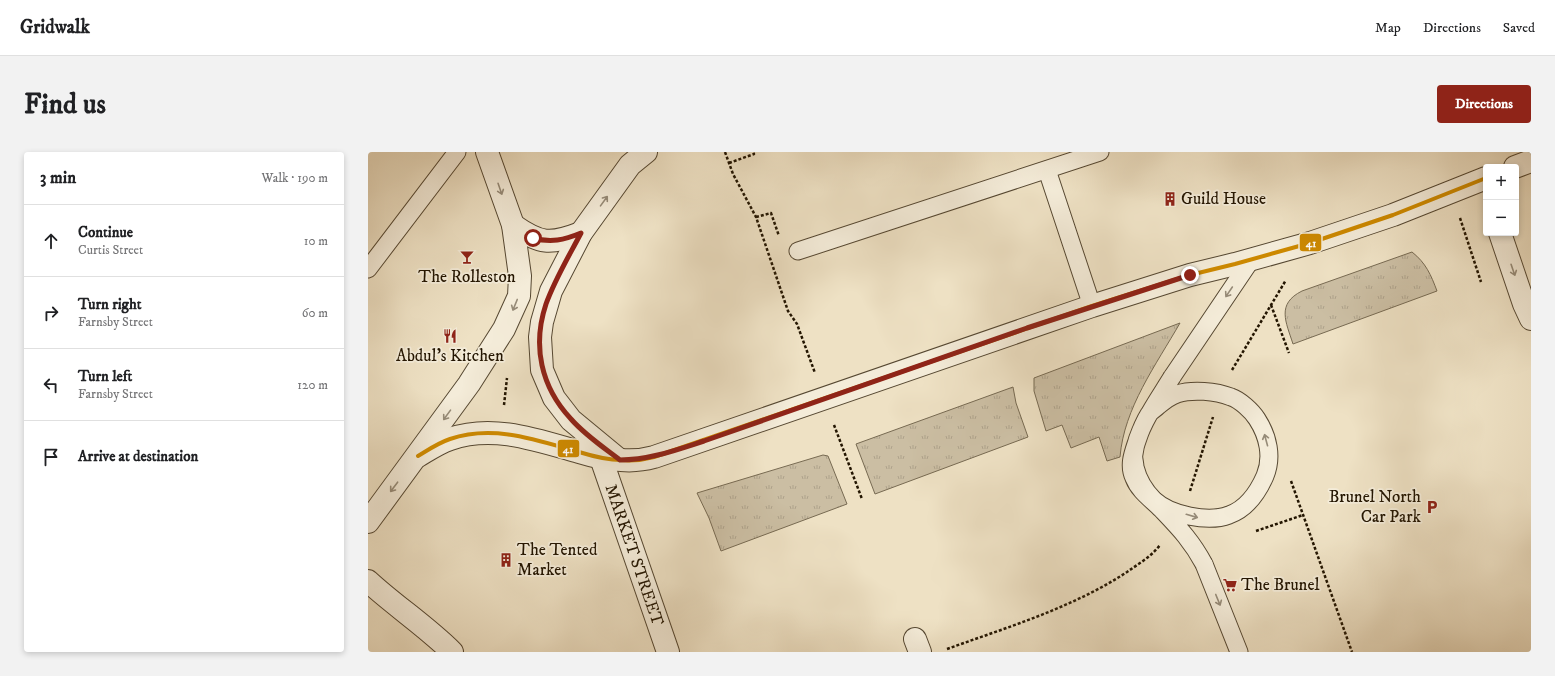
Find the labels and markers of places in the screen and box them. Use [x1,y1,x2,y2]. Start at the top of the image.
place label: Guild House [1181,188,1266,210]
building icon: Guild House [1162,191,1178,207]
bar icon: The Rolleston [459,249,475,265]
place label: The Rolleston [418,266,516,288]
restaurant icon: Abdul's Kitchen [442,328,458,344]
place label: Abdul's Kitchen [396,345,504,367]
place label: Brunel North Car Park [1329,486,1422,528]
parking icon: Brunel North Car Park [1424,499,1440,515]
place label: The Tented Market [517,539,598,581]
building icon: The Tented Market [498,552,514,568]
place label: The Brunel [1241,574,1320,596]
supermarket icon: The Brunel [1222,577,1238,593]

